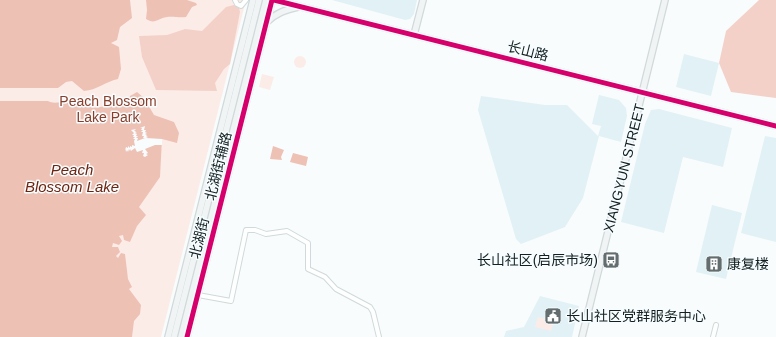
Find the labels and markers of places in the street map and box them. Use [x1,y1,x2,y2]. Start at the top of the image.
bus stop icon: 长山社区(启辰市场) [601,250,621,270]
place label: 长山社区(启辰市场) [477,252,598,268]
building icon: 康复楼 [704,254,724,274]
place label: 康复楼 [727,256,769,272]
public building icon: 长山社区党群服务中心 [543,306,563,326]
place label: 长山社区党群服务中心 [566,308,706,324]

